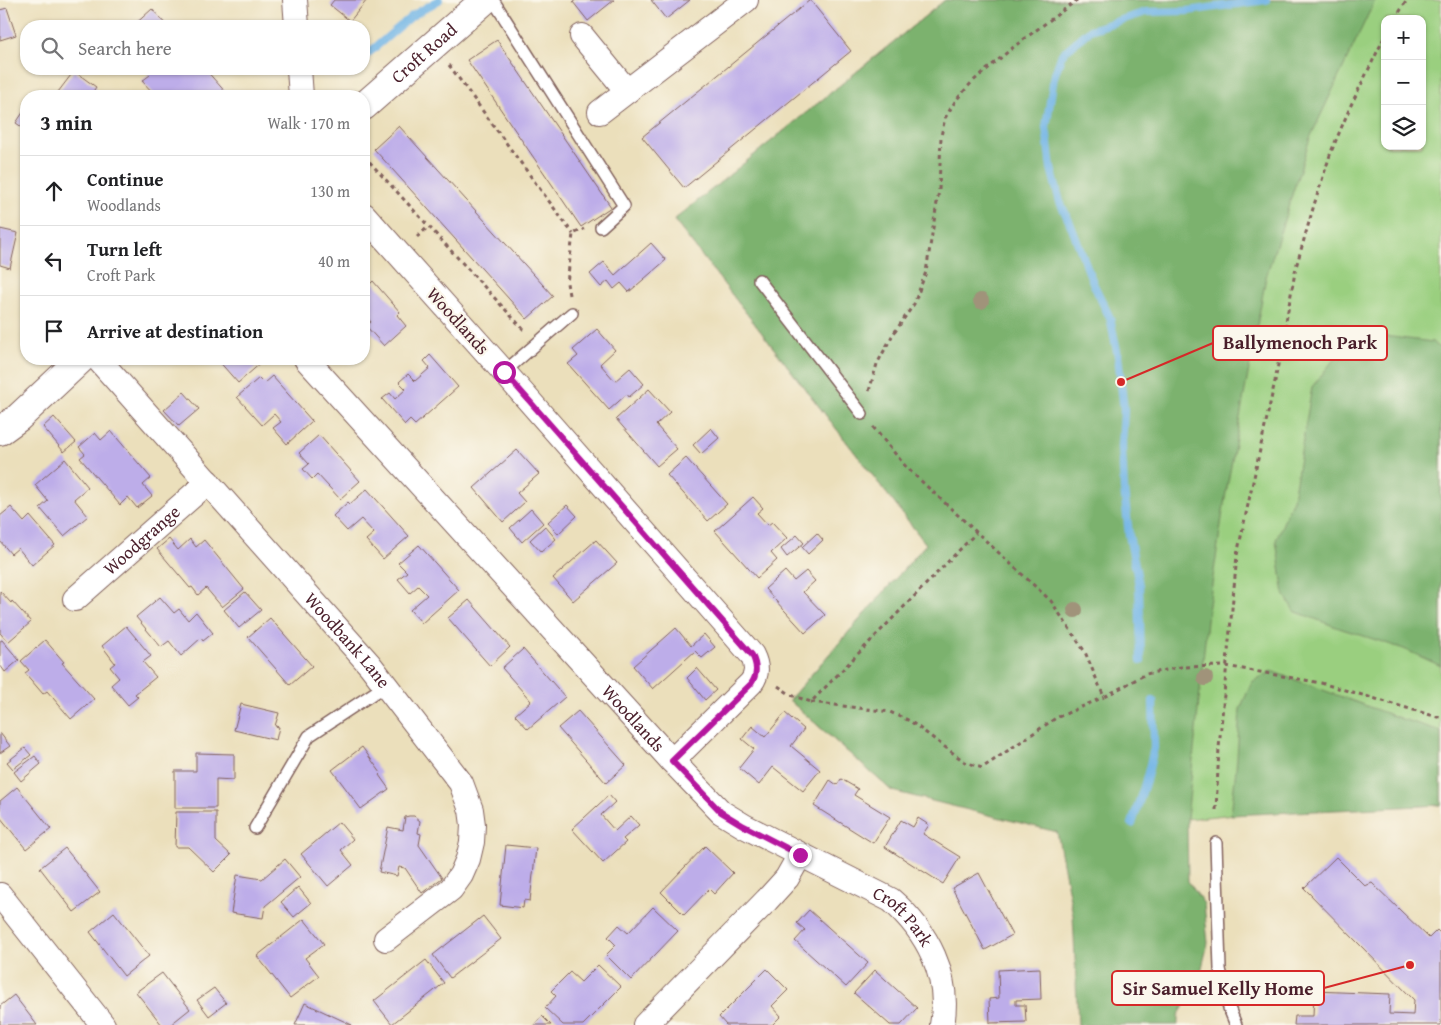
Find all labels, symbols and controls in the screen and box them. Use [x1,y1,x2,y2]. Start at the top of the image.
map controls [1381,15,1426,150]
button: + [1381,15,1426,60]
street label: Croft Road [385,16,463,89]
search box [20,20,370,75]
icon: search [38,34,66,62]
text: Search here [78,34,172,62]
button: − [1381,60,1426,105]
button: layers [1381,105,1426,150]
text: 3 min [40,107,92,138]
text: Walk · 170 m [267,111,350,135]
text: Continue [87,165,164,193]
icon: ahead [40,177,68,205]
text: 130 m [310,179,350,203]
text: Woodlands [87,193,161,217]
text: Turn left [87,235,162,263]
icon: left [40,247,68,275]
text: 40 m [318,249,350,273]
text: Croft Park [87,263,155,287]
street label: Woodlands [421,281,496,361]
icon: arrive [40,317,68,345]
text: Arrive at destination [87,317,263,345]
callout: Ballymenoch Park [1213,326,1387,360]
text: Ballymenoch Park [1223,328,1377,356]
route start [493,361,516,384]
street label: Woodgrange [97,498,186,581]
street label: Woodbank Lane [298,586,397,694]
street label: Woodlands [596,678,671,758]
route end [789,844,812,867]
street label: Croft Park [868,879,940,952]
callout: Sir Samuel Kelly Home [1112,971,1324,1005]
text: Sir Samuel Kelly Home [1122,974,1314,1002]

